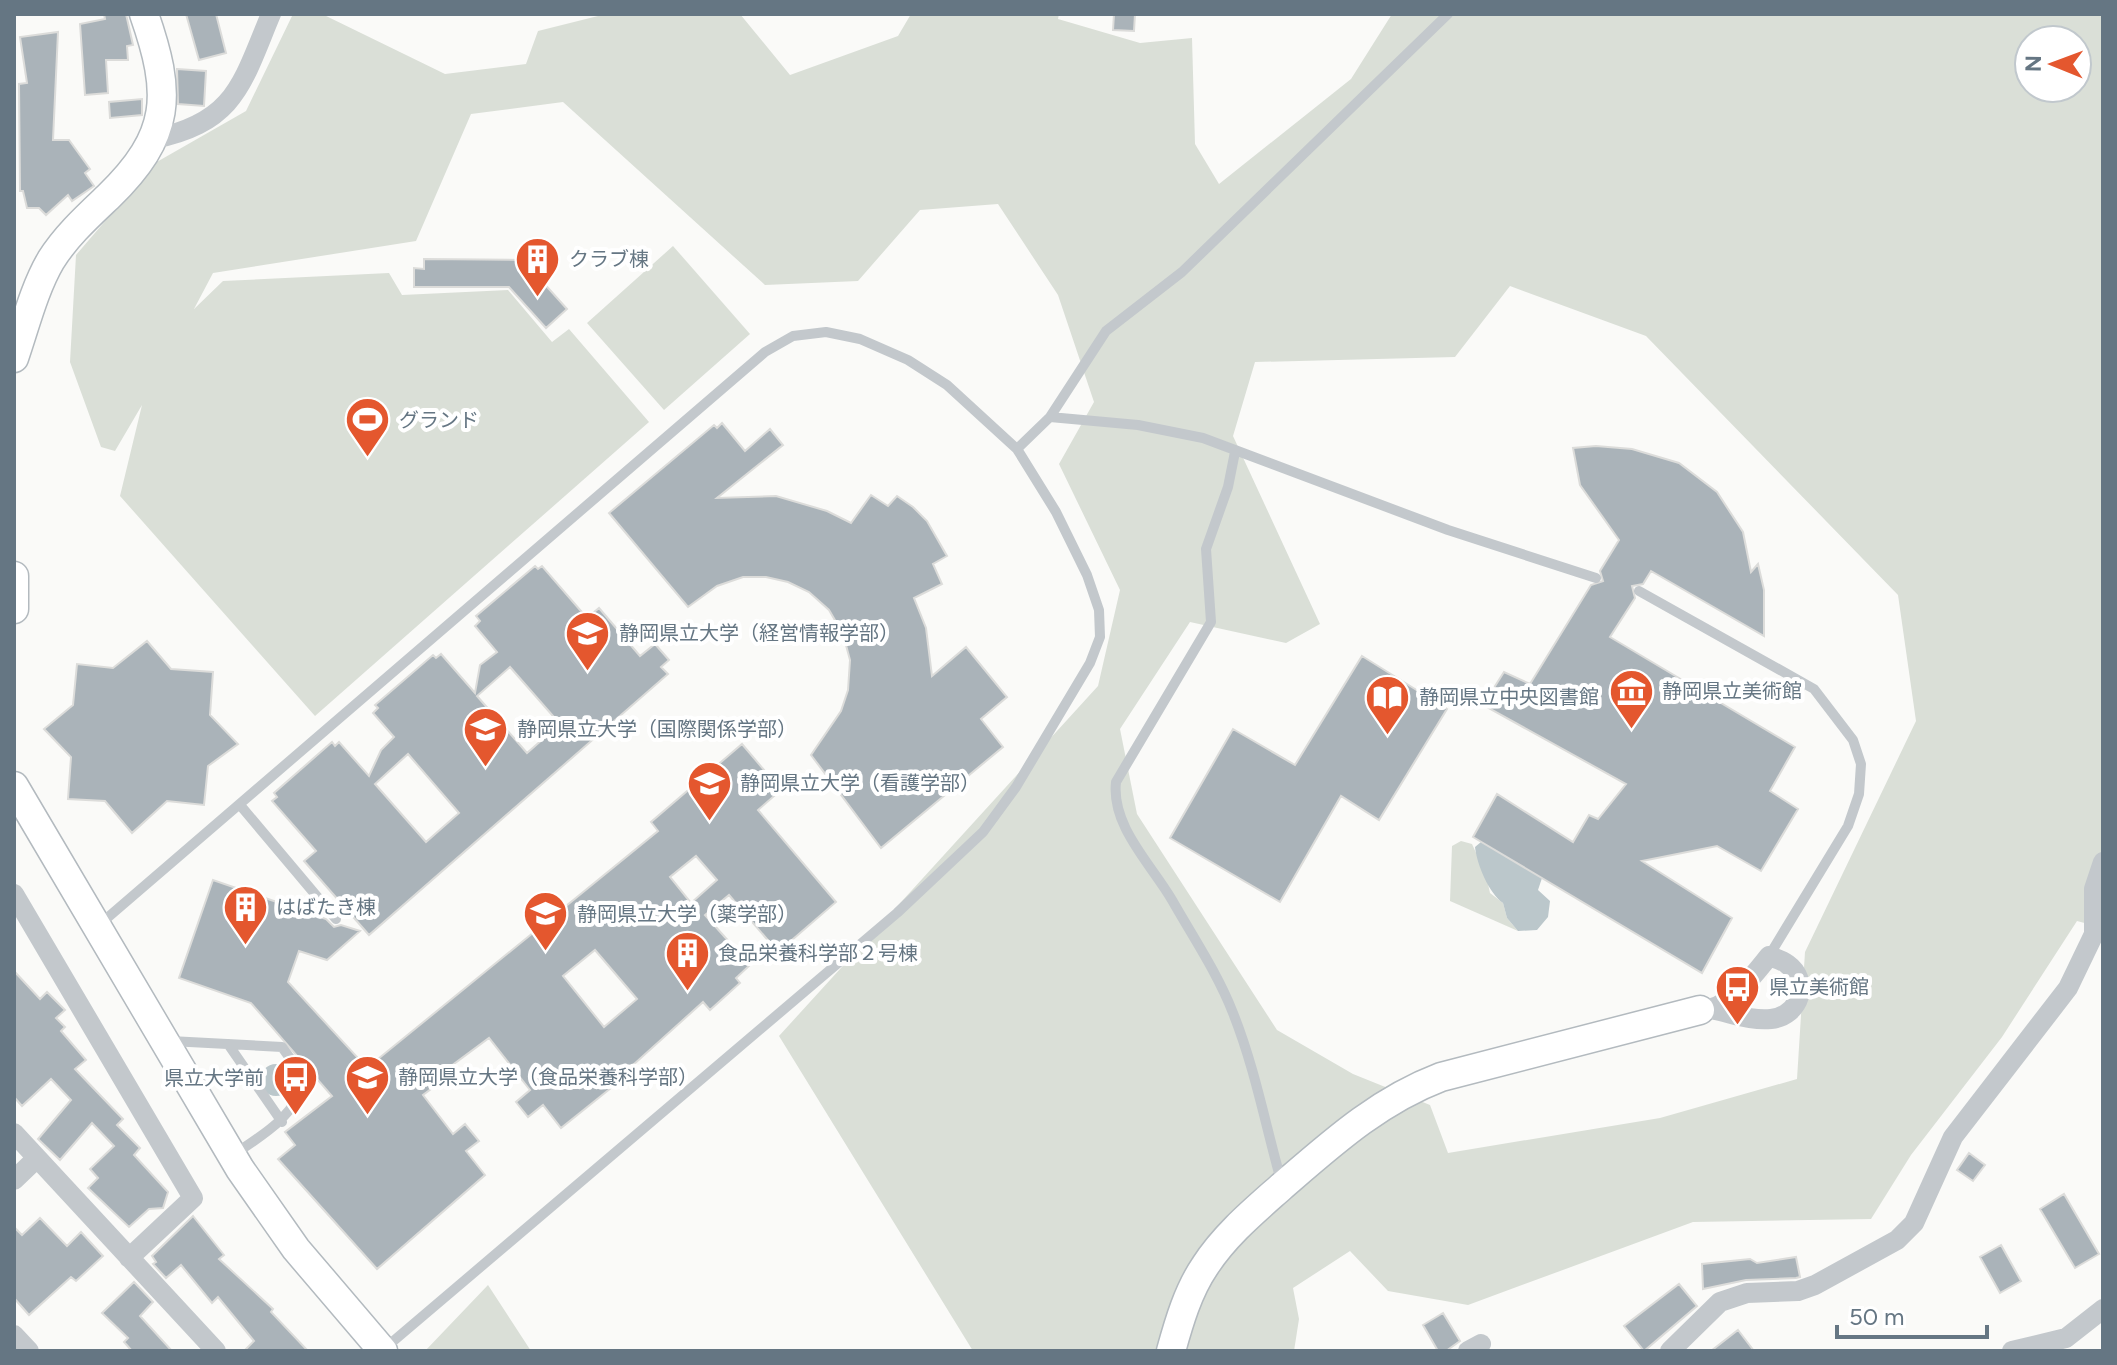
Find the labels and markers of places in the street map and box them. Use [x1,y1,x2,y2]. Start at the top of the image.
building icon: クラブ棟 [514,235,562,298]
place label: クラブ棟 [569,247,649,271]
sports icon: グランド [344,396,392,459]
place label: グランド [399,408,479,432]
school or university icon: 静岡県立大学（経営情報学部） [564,609,612,672]
place label: 静岡県立大学（経営情報学部） [619,621,899,645]
museum icon: 静岡県立美術館 [1607,667,1655,730]
library icon: 静岡県立中央図書館 [1364,673,1412,736]
place label: 静岡県立美術館 [1662,679,1802,703]
place label: 静岡県立中央図書館 [1419,685,1599,709]
school or university icon: 静岡県立大学（国際関係学部） [462,705,510,768]
place label: 静岡県立大学（国際関係学部） [517,717,797,741]
school or university icon: 静岡県立大学（看護学部） [685,759,733,822]
place label: 静岡県立大学（看護学部） [740,771,980,795]
building icon: はばたき棟 [221,883,269,946]
school or university icon: 静岡県立大学（薬学部） [522,890,570,953]
place label: はばたき棟 [276,895,376,919]
place label: 静岡県立大学（薬学部） [577,902,797,926]
building icon: 食品栄養科学部２号棟 [663,929,711,992]
place label: 食品栄養科学部２号棟 [718,941,918,965]
bus stop icon: 県立美術館 [1714,963,1762,1026]
place label: 県立美術館 [1769,975,1869,999]
school or university icon: 静岡県立大学（食品栄養科学部） [343,1053,391,1116]
bus stop icon: 県立大学前 [271,1054,319,1117]
place label: 静岡県立大学（食品栄養科学部） [398,1065,698,1089]
place label: 県立大学前 [164,1066,264,1090]

